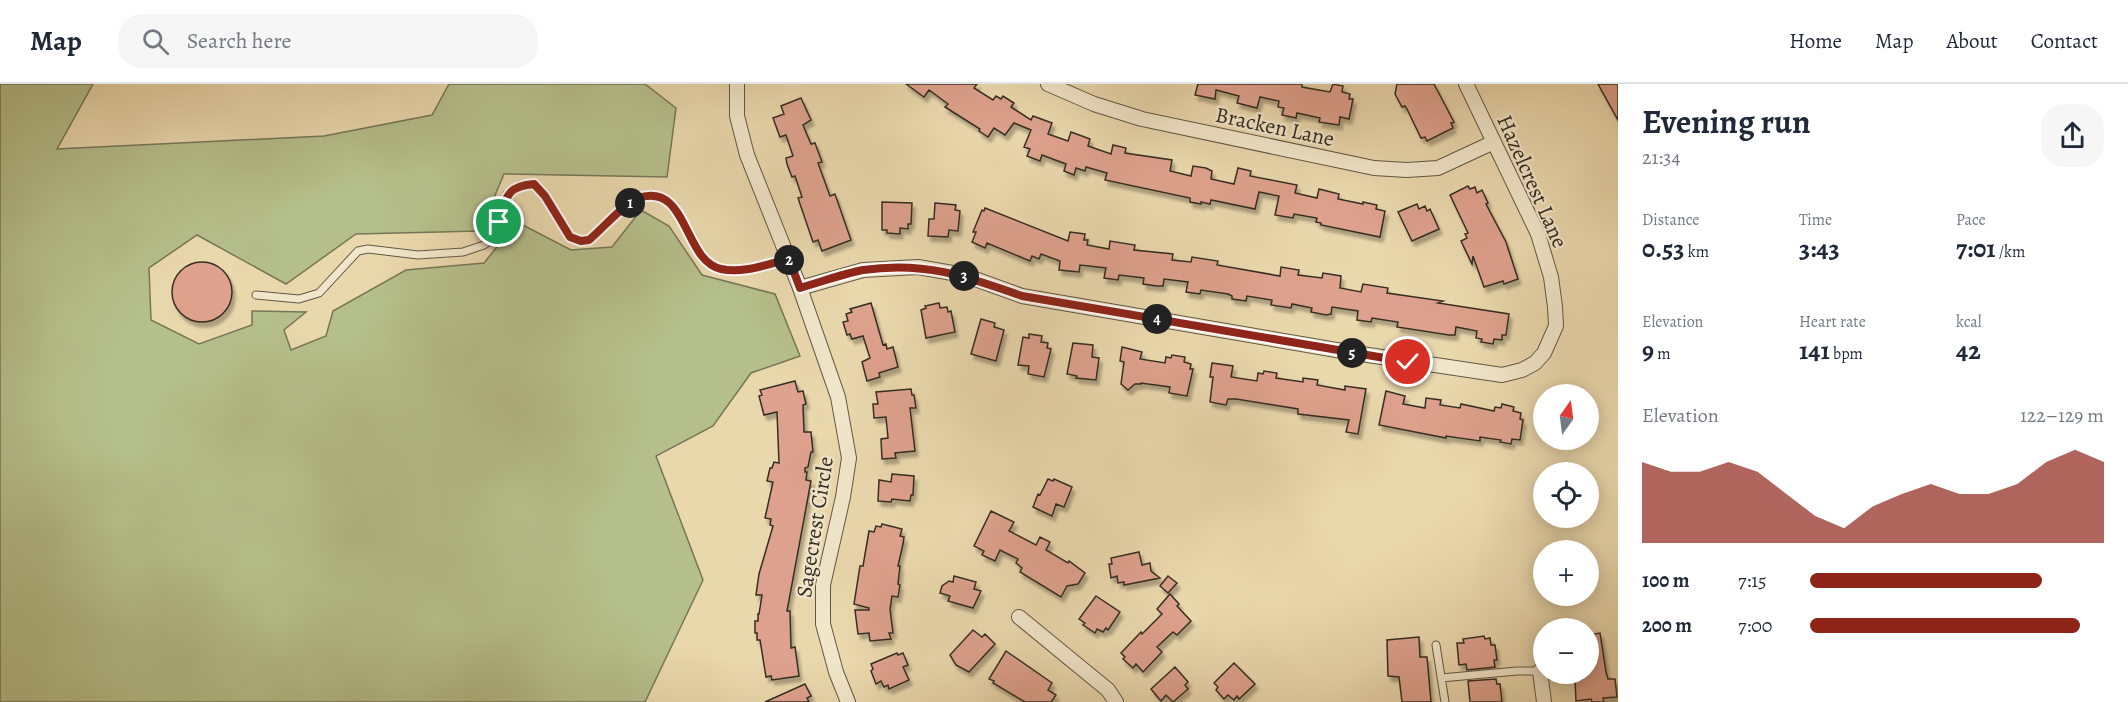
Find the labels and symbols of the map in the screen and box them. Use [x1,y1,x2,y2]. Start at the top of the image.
street label: Bracken Lane [1213,100,1337,154]
street label: Hazelcrest Lane [1489,110,1575,253]
pin: 1 [615,188,645,218]
pin [473,196,524,247]
pin: 2 [774,245,804,275]
pin: 3 [949,261,979,291]
pin: 4 [1142,304,1172,334]
pin [1382,336,1433,387]
pin: 5 [1337,338,1367,368]
north arrow [1533,384,1599,450]
street label: Sagecrest Circle [789,454,841,600]

